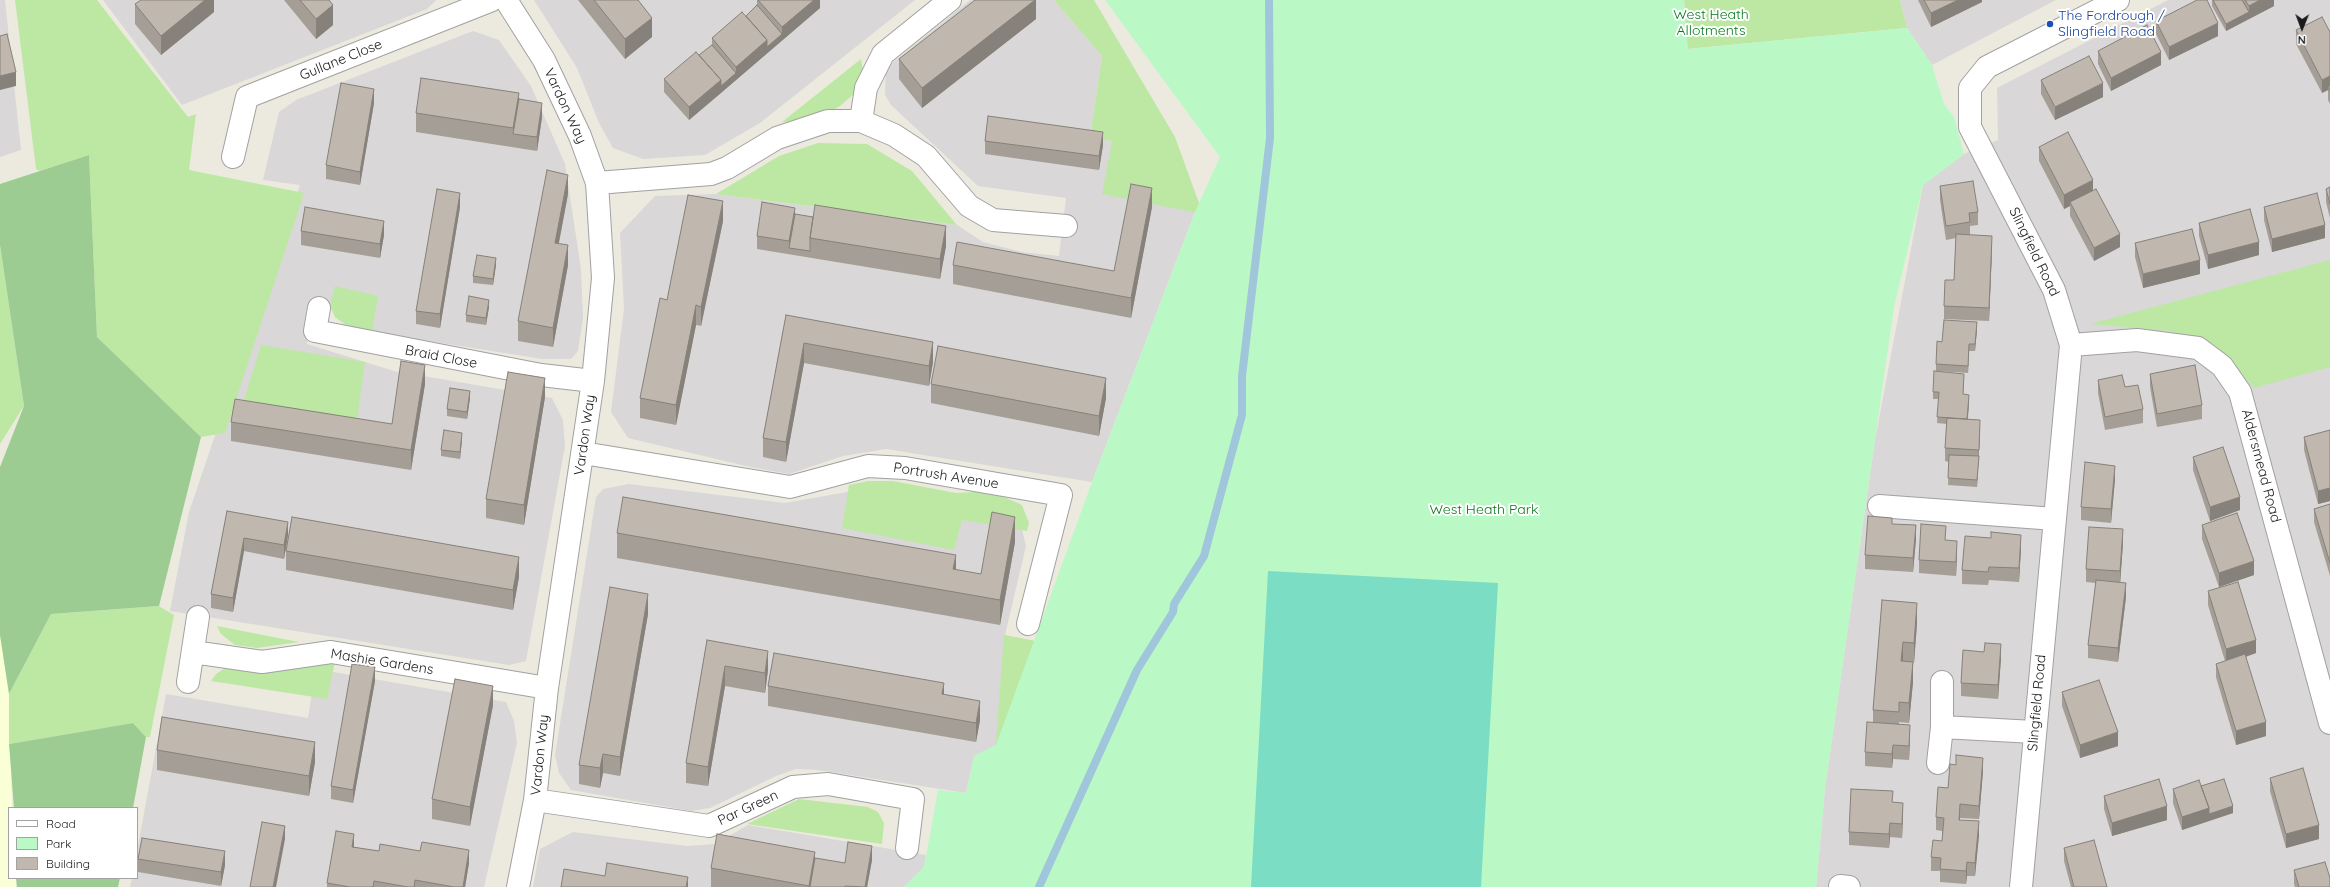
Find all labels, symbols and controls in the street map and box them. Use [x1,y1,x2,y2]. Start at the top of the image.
park label: West Heath Allotments [1673,7,1749,40]
place label: The Fordrough / Slingfield Road [2058,8,2165,40]
north arrow [2282,8,2322,48]
marker: The Fordrough / Slingfield Road [2045,19,2055,29]
text: N [2298,33,2306,47]
street label: Gullane Close [297,36,385,84]
street label: Vardon Way [540,66,590,146]
street label: Slingfield Road [2005,205,2063,299]
street label: Braid Close [403,342,479,372]
street label: Vardon Way [571,394,599,476]
street label: Aldersmead Road [2238,407,2284,525]
street label: Portrush Avenue [892,459,1000,493]
park label: West Heath Park [1429,502,1539,518]
street label: Mashie Gardens [329,646,435,678]
street label: Slingfield Road [2024,654,2050,752]
street label: Vardon Way [527,714,553,796]
street label: Par Green [715,787,781,829]
legend [8,807,138,879]
text: Road [46,816,76,831]
text: Park [46,836,71,851]
text: Building [46,856,90,871]

